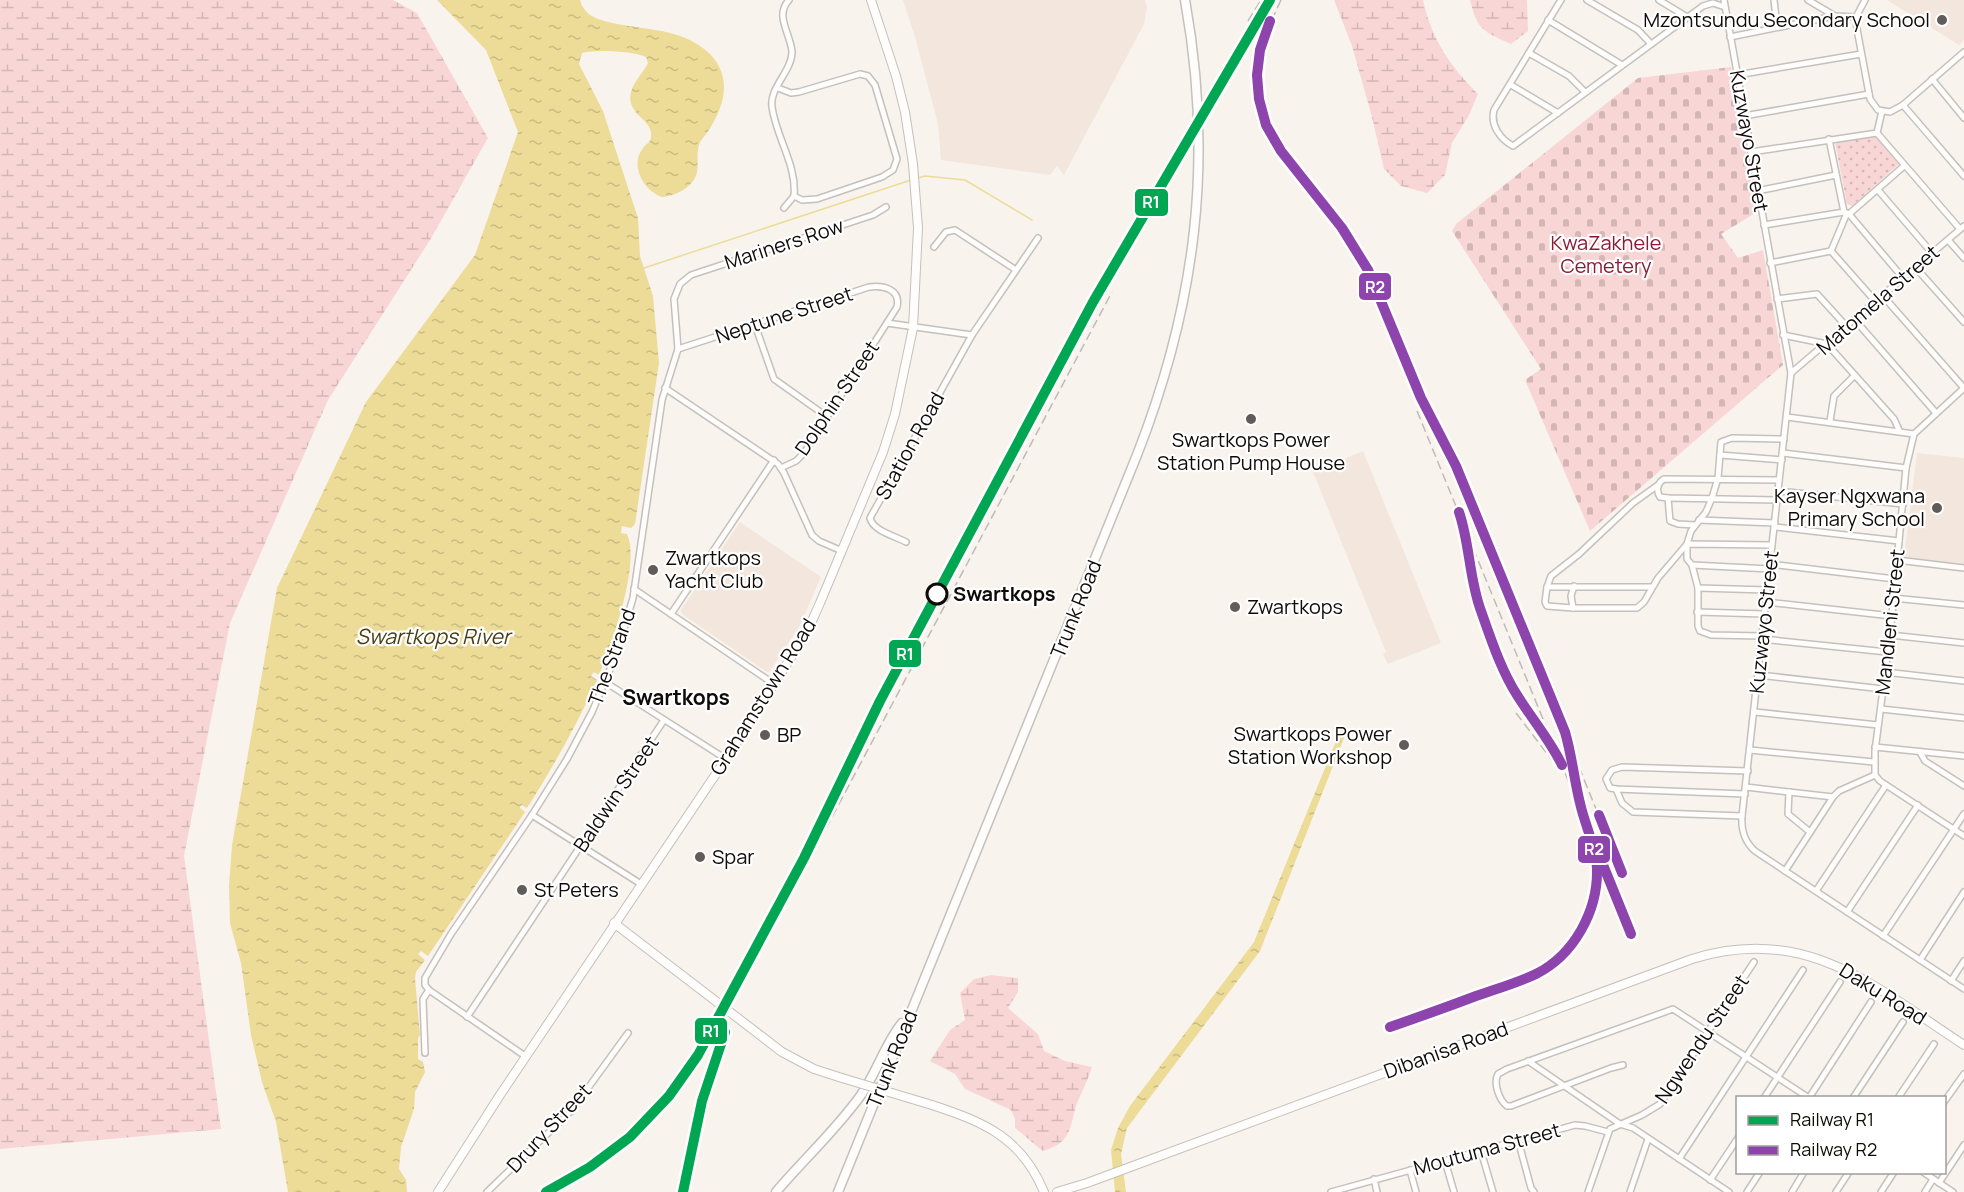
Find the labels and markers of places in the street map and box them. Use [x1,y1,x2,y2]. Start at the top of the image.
place label: Mzontsundu Secondary School [1643,6,1930,33]
marker: Mzontsundu Secondary School [1935,13,1949,27]
marker: Swartkops Power Station Pump House [1244,412,1258,426]
place label: Swartkops Power Station Pump House [1157,426,1345,476]
place label: Kayser Ngxwana Primary School [1774,482,1925,532]
marker: Kayser Ngxwana Primary School [1930,501,1944,515]
place label: Zwartkops Yacht Club [665,544,763,594]
marker: Zwartkops Yacht Club [646,563,660,577]
place label: Swartkops [953,580,1056,607]
marker: Swartkops [926,583,948,605]
place label: Zwartkops [1247,593,1343,620]
marker: Zwartkops [1228,600,1242,614]
place label: Swartkops Power Station Workshop [1228,720,1392,770]
place label: BP [777,721,801,748]
marker: BP [758,728,772,742]
marker: Swartkops Power Station Workshop [1397,738,1411,752]
place label: Spar [712,843,755,870]
marker: Spar [693,850,707,864]
place label: St Peters [534,876,619,903]
marker: St Peters [515,883,529,897]

